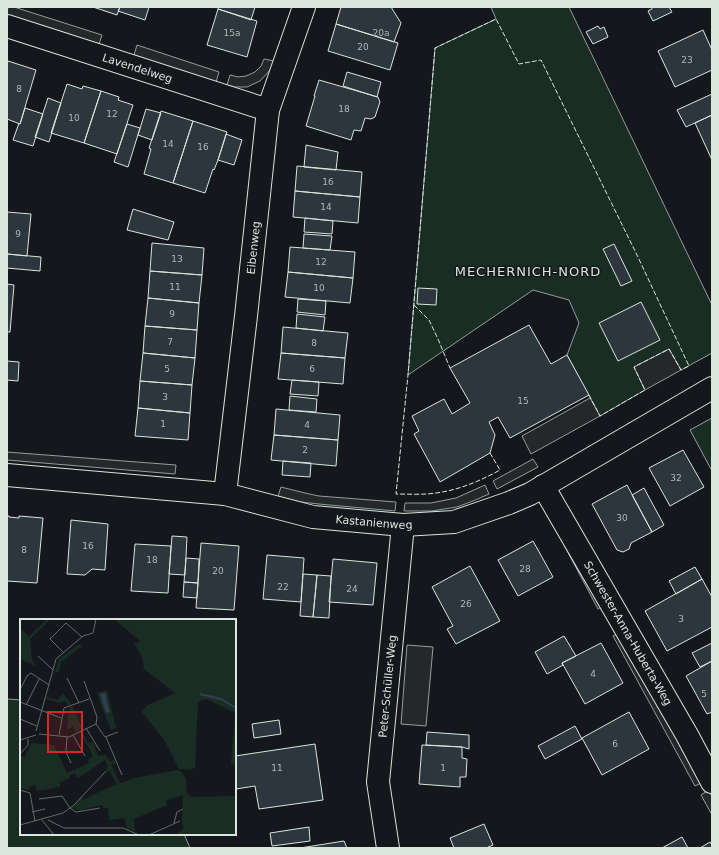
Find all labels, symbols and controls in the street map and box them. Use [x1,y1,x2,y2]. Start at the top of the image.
house number: 15a [224,28,240,38]
house number: 20a [373,28,389,38]
house number: 20 [357,42,369,52]
street label: Lavendelweg [101,51,174,85]
house number: 23 [681,55,693,65]
house number: 8 [16,84,22,94]
house number: 18 [338,104,350,114]
house number: 12 [106,109,118,119]
house number: 10 [68,113,80,123]
house number: 14 [162,139,174,149]
house number: 16 [197,142,209,152]
house number: 16 [322,177,334,187]
house number: 14 [320,202,332,212]
street label: Eibenweg [244,220,263,275]
house number: 9 [15,229,21,239]
house number: 13 [171,254,183,264]
house number: 12 [315,257,327,267]
district label: MECHERNICH-NORD [455,264,601,279]
house number: 11 [169,282,181,292]
house number: 10 [313,283,325,293]
house number: 9 [169,309,175,319]
house number: 7 [167,337,173,347]
house number: 8 [311,338,317,348]
house number: 5 [164,364,170,374]
house number: 6 [309,364,315,374]
house number: 3 [162,392,168,402]
house number: 15 [517,396,529,406]
house number: 1 [160,419,166,429]
house number: 4 [304,420,310,430]
house number: 2 [302,445,308,455]
house number: 32 [670,473,682,483]
street label: Kastanienweg [335,513,413,532]
house number: 30 [616,513,628,523]
house number: 16 [82,541,94,551]
house number: 8 [21,545,27,555]
house number: 18 [146,555,158,565]
street label: Schwester-Anna-Huberta-Weg [581,559,675,708]
house number: 28 [519,564,531,574]
house number: 20 [212,566,224,576]
house number: 22 [277,582,289,592]
house number: 24 [346,584,358,594]
house number: 26 [460,599,472,609]
house number: 3 [678,614,684,624]
inset map [20,619,236,835]
street label: Peter-Schüller-Weg [376,634,399,738]
house number: 4 [590,669,596,679]
house number: 5 [701,689,707,699]
house number: 6 [612,739,618,749]
house number: 11 [271,763,283,773]
house number: 1 [440,763,446,773]

